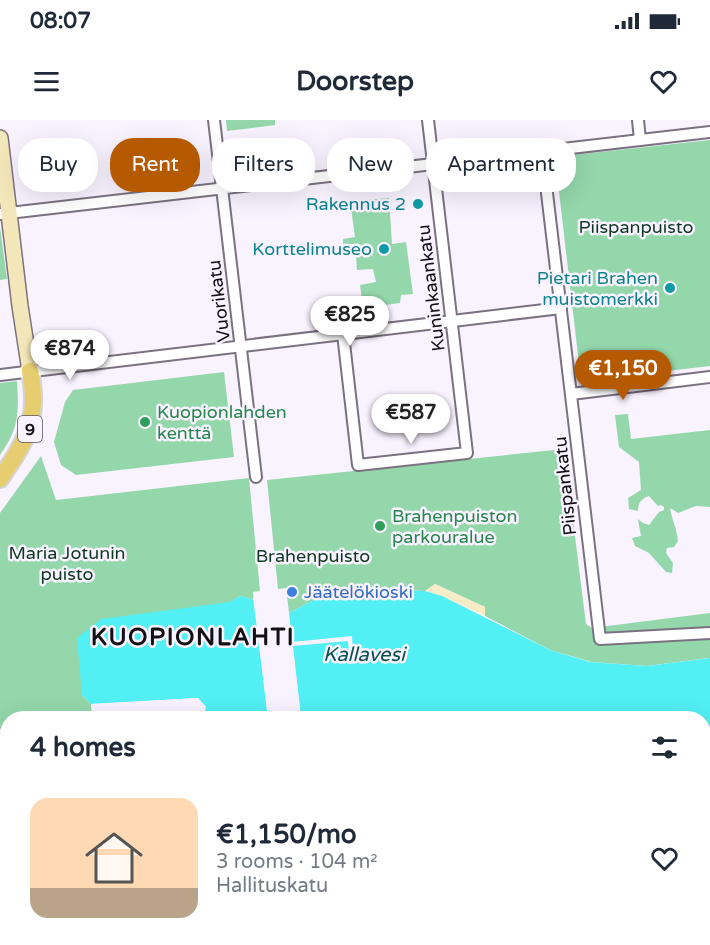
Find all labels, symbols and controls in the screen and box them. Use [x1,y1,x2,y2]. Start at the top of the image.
text: 08:07 [30,8,91,34]
icon: menu [30,65,63,98]
text: Doorstep [296,65,414,98]
icon: heart [647,65,680,98]
chip: Buy [18,138,98,192]
chip: Rent [110,138,200,192]
chip: Filters [212,138,315,192]
chip: New [327,138,414,192]
chip: Apartment [426,138,576,192]
place label: Rakennus 2 [306,193,406,215]
marker: Rakennus 2 [411,197,425,211]
park label: Piispanpuisto [578,216,694,238]
street label: Kuninkaankatu [412,223,450,353]
place label: Korttelimuseo [252,238,372,260]
marker: Korttelimuseo [377,242,391,256]
street label: Vuorikatu [203,259,235,343]
place label: Pietari Brahen muistomerkki [537,267,658,310]
marker: Pietari Brahen muistomerkki [663,281,677,295]
pin: €825 [314,296,386,347]
text: €825 [324,303,376,327]
pin: €874 [34,330,106,381]
text: €874 [44,337,96,361]
pin: €1,150 [574,350,672,401]
text: €1,150 [588,357,658,381]
pin: €587 [375,394,447,445]
place label: Kuopionlahden kenttä [157,401,287,444]
text: €587 [385,401,437,425]
marker: Kuopionlahden kenttä [138,415,152,429]
road number: 9 [18,416,42,442]
street label: Piispankatu [549,435,581,537]
place label: Brahenpuiston parkouralue [392,505,518,548]
marker: Brahenpuiston parkouralue [373,519,387,533]
park label: Maria Jotunin puisto [8,542,126,585]
park label: Brahenpuisto [256,545,370,567]
place label: Jäätelökioski [304,581,413,603]
marker: Jäätelökioski [285,585,299,599]
district label: KUOPIONLAHTI [91,623,295,652]
water label: Kallavesi [323,643,408,667]
icon: filters [648,731,681,764]
text: 4 homes [30,732,136,763]
text: €1,150/mo [216,819,357,850]
icon: home [78,822,150,894]
icon: heart [648,842,681,875]
text: 3 rooms · 104 m² [216,850,378,874]
text: Hallituskatu [216,874,328,898]

